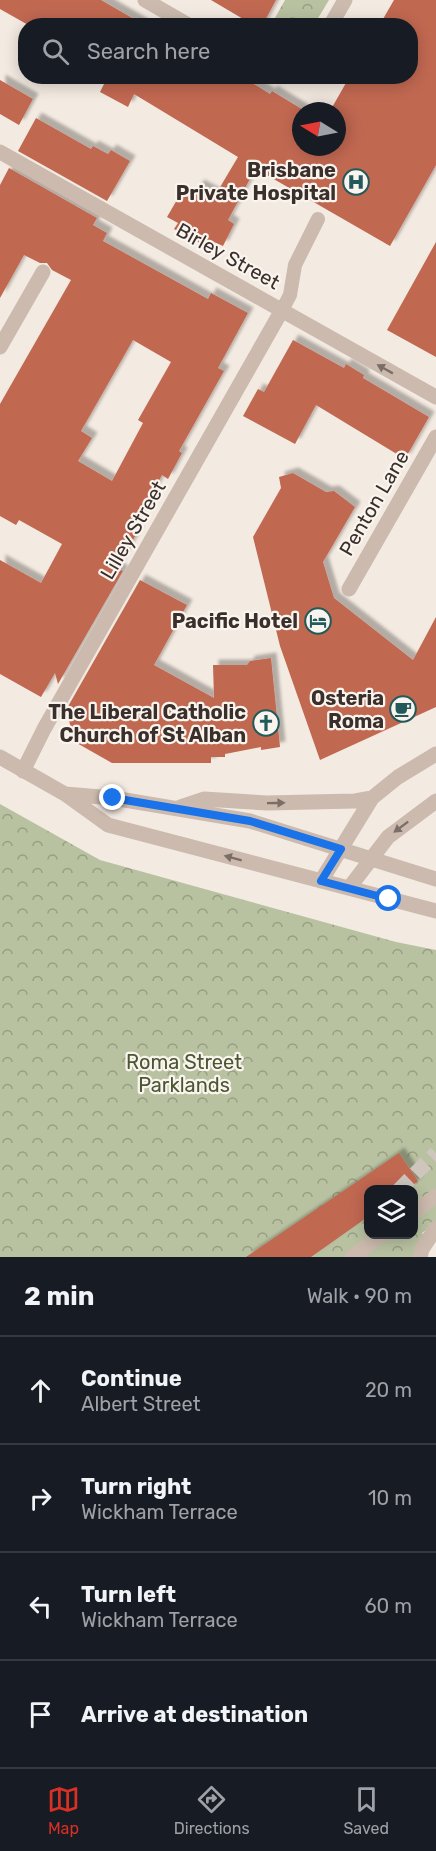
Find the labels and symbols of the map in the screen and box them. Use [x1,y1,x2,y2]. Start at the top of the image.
north arrow [292,102,346,156]
place label: Brisbane Private Hospital [176,158,336,205]
hospital icon: Brisbane Private Hospital [341,167,371,197]
street label: Birley Street [172,218,284,294]
one-way arrow [377,363,393,374]
street label: Penton Lane [334,446,414,560]
street label: Lilley Street [95,476,171,584]
hotel icon: Pacific Hotel [303,606,333,636]
place label: Pacific Hotel [172,609,298,633]
place label: Osteria Roma [311,686,384,733]
cafe icon: Osteria Roma [388,694,418,724]
place label: The Liberal Catholic Church of St Alban [48,700,246,747]
church icon: The Liberal Catholic Church of St Alban [251,708,281,738]
route end [99,784,125,810]
one-way arrow [267,798,286,808]
one-way arrow [394,821,410,833]
one-way arrow [224,852,242,862]
route start [375,885,401,911]
park label: Roma Street Parklands [126,1050,242,1097]

